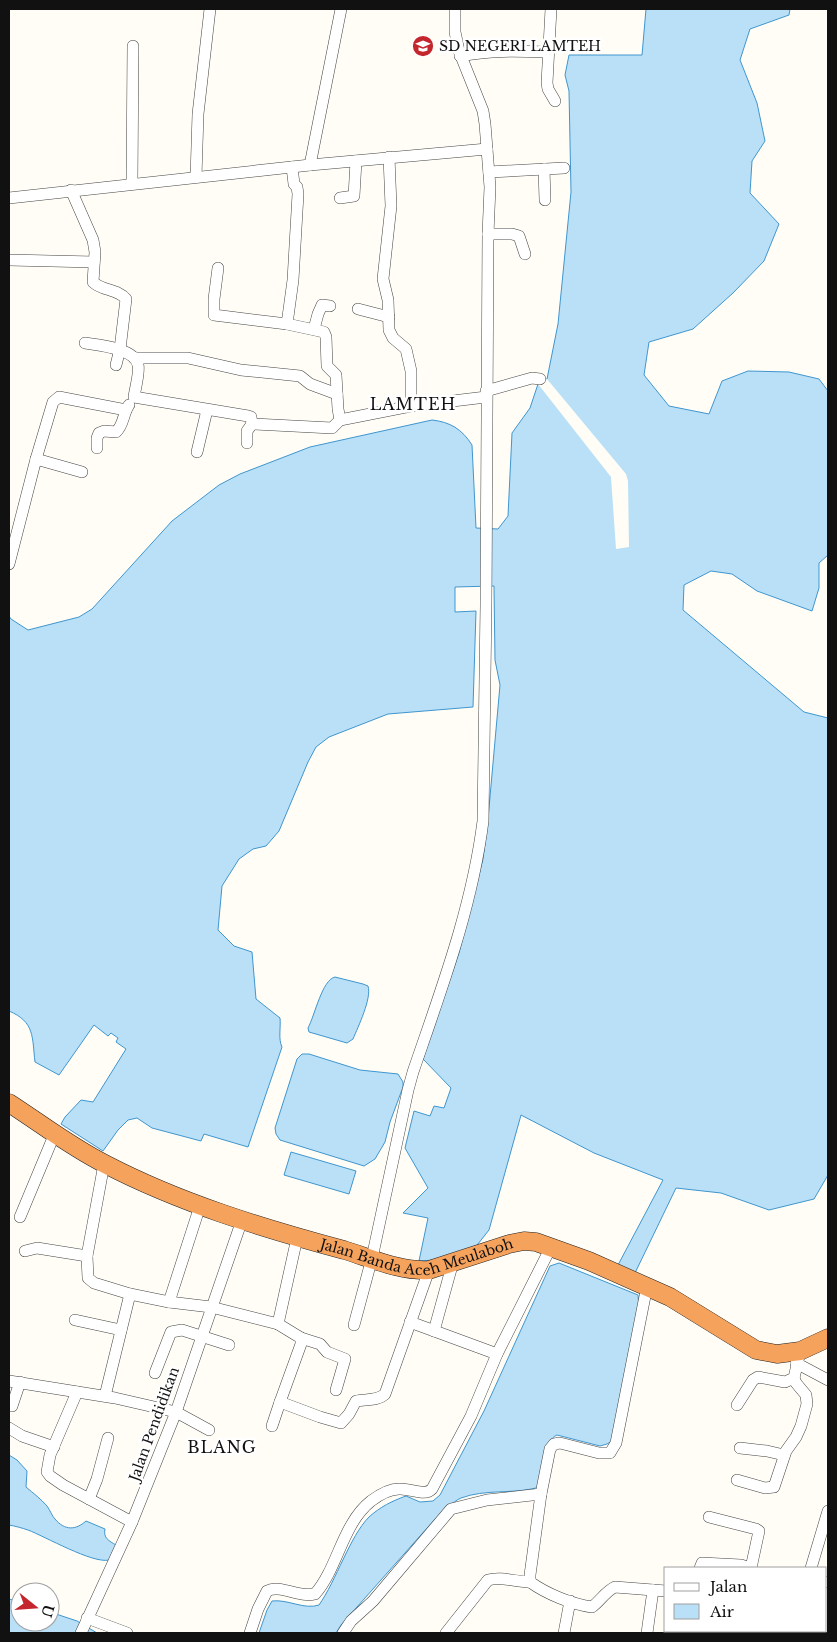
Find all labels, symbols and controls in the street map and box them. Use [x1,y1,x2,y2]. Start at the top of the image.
school or university icon: SD NEGERI LAMTEH [411,34,435,58]
place label: SD NEGERI LAMTEH [439,37,601,55]
district label: LAMTEH [370,394,456,414]
text: Jalan Banda Aceh Meulaboh [316,1234,516,1279]
street label: Jalan Banda Aceh Meulaboh [317,1234,517,1250]
street label: Jalan Pendidikan [124,1364,183,1485]
district label: BLANG [187,1437,257,1457]
legend [664,1567,827,1632]
text: Jalan [708,1577,747,1596]
north arrow [10,1582,60,1632]
text: U [37,1602,58,1620]
text: Air [709,1602,735,1621]

